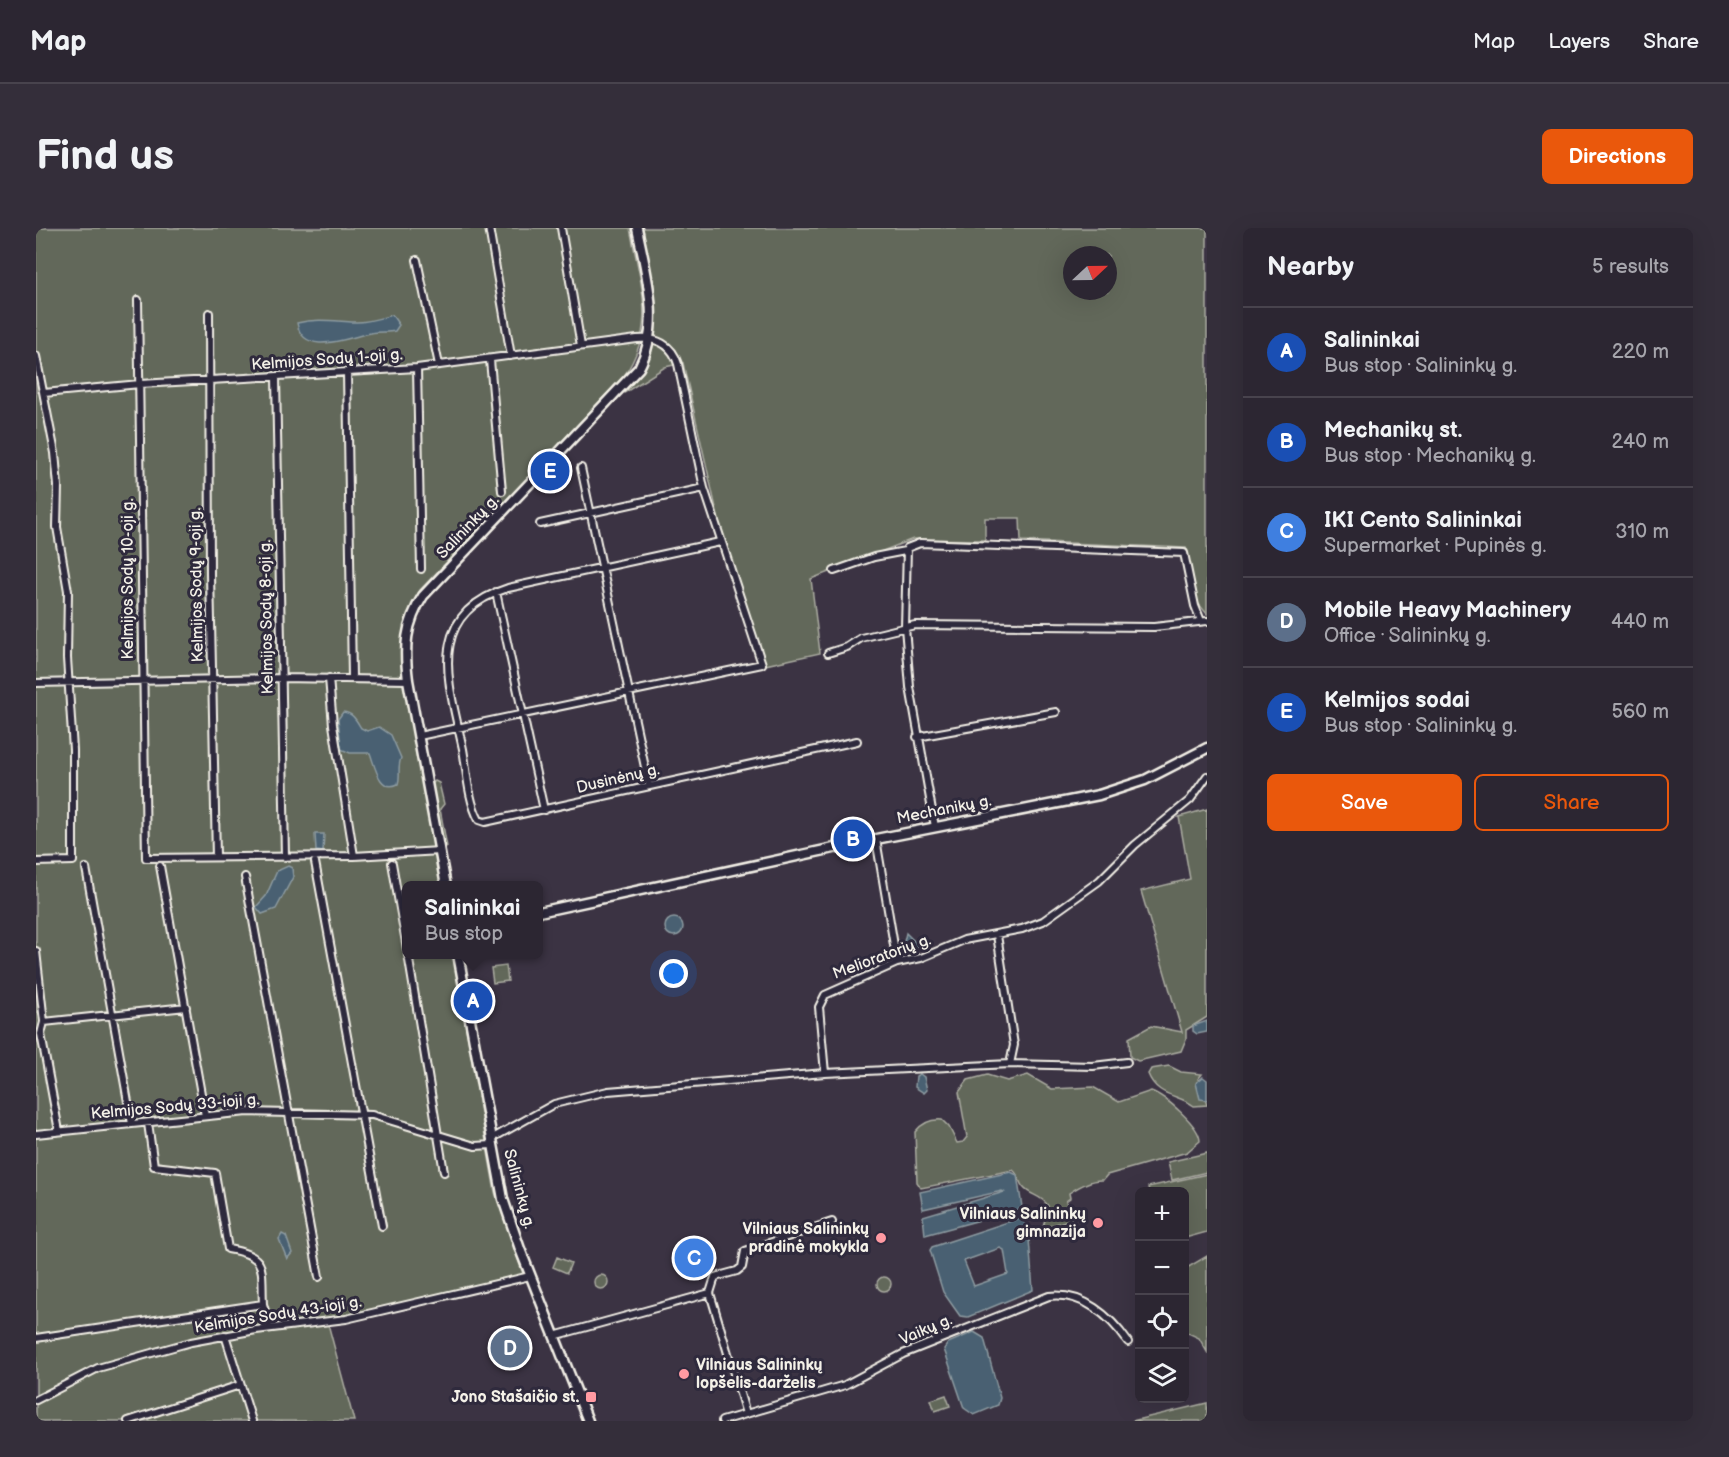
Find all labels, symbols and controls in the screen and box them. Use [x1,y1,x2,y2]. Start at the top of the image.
text: Map [30,25,86,58]
text: Map [1473,29,1515,54]
text: Layers [1548,29,1610,54]
text: Share [1643,29,1699,54]
button: Directions [1542,129,1693,184]
text: Find us [36,131,174,182]
north arrow [1063,246,1117,300]
text: Nearby [1267,252,1354,283]
text: 5 results [1592,255,1669,279]
text: Salininkai [1324,327,1420,354]
text: A [1280,340,1293,364]
text: 220 m [1612,340,1669,364]
street label: Kelmijos Sodų 1-oji g. [251,345,403,375]
text: Bus stop · Salininkų g. [1324,354,1517,378]
text: Mechanikų st. [1324,417,1462,444]
text: B [1279,430,1294,454]
text: 240 m [1612,430,1669,454]
text: Bus stop · Mechanikų g. [1324,444,1536,468]
pin: E [530,448,570,494]
street label: Salininkų g. [433,491,503,563]
street label: Kelmijos Sodų 10-oji g. [119,498,138,660]
text: IKI Cento Salininkai [1324,507,1522,534]
street label: Kelmijos Sodų 9-oji g. [186,508,208,662]
text: C [1279,520,1294,544]
text: 310 m [1615,520,1669,544]
text: Supermarket · Pupinės g. [1324,534,1546,558]
street label: Kelmijos Sodų 8-oji g. [256,539,278,695]
text: Mobile Heavy Machinery [1324,597,1571,624]
text: D [1280,610,1293,634]
text: 440 m [1611,610,1669,634]
text: Office · Salininkų g. [1324,624,1491,648]
text: Kelmijos sodai [1324,687,1470,714]
text: E [1280,700,1293,724]
text: 560 m [1612,700,1669,724]
text: Bus stop · Salininkų g. [1324,714,1517,738]
street label: Dusinėnų g. [575,760,661,798]
button: Save [1267,774,1462,831]
button: Share [1474,774,1669,831]
street label: Mechanikų g. [895,791,993,829]
pin: B [834,816,872,862]
popup [402,881,543,959]
text: Salininkai [425,895,520,922]
text: Bus stop [425,922,503,946]
street label: Melioratorių g. [830,930,934,984]
your location [659,959,688,988]
pin: A [454,978,492,1024]
street label: Kelmijos Sodų 33-ioji g. [90,1090,260,1124]
street label: Salininkų g. [499,1147,539,1231]
map controls [1135,1187,1189,1403]
button: + [1135,1187,1189,1241]
place label: Vilniaus Salininkų gimnazija [960,1205,1086,1242]
marker: Vilniaus Salininkų gimnazija [1091,1216,1105,1230]
place label: Vilniaus Salininkų pradinė mokykla [743,1220,869,1257]
marker: Vilniaus Salininkų pradinė mokykla [874,1231,888,1245]
pin: C [674,1236,714,1280]
button: − [1135,1241,1189,1295]
street label: Kelmijos Sodų 43-ioji g. [193,1292,363,1338]
button: locate [1135,1295,1189,1349]
street label: Vaikų g. [897,1310,955,1350]
pin: D [490,1326,530,1370]
button: layers [1135,1349,1189,1403]
place label: Vilniaus Salininkų lopšelis-darželis [696,1356,823,1393]
marker: Vilniaus Salininkų lopšelis-darželis [677,1367,691,1381]
place label: Jono Stašaičio st. [451,1388,579,1407]
marker: Jono Stašaičio st. [584,1390,598,1404]

